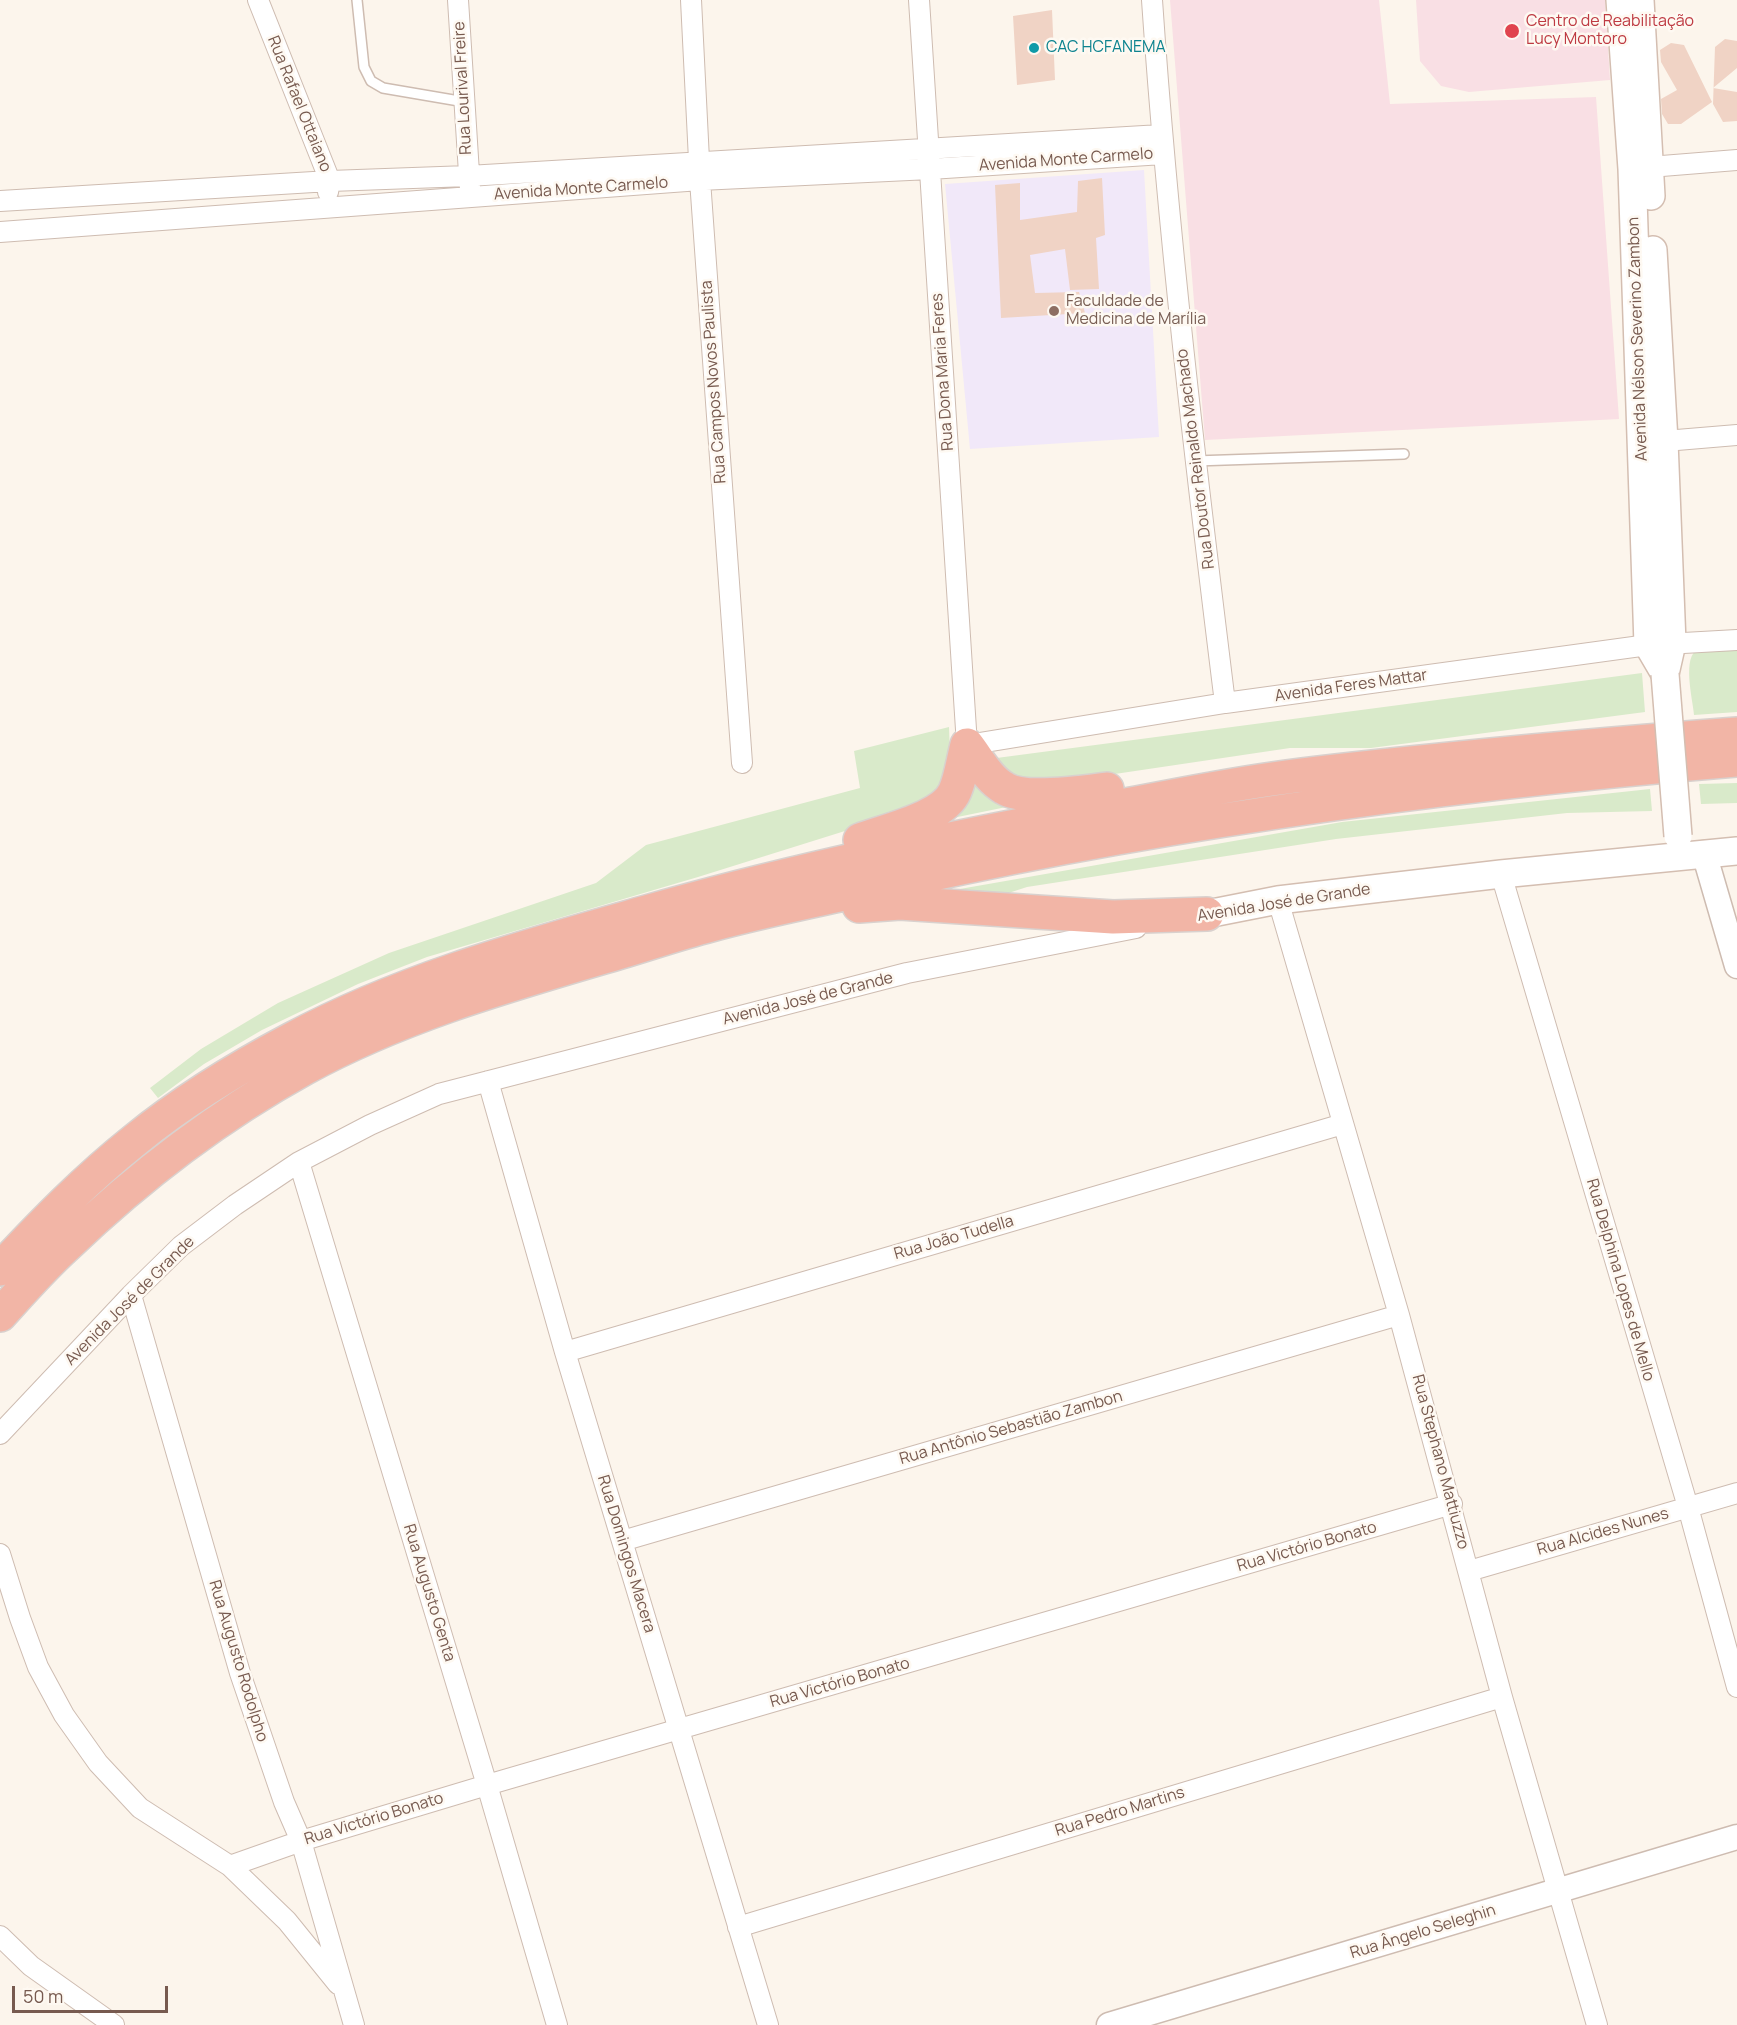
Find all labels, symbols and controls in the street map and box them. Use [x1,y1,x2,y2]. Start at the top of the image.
place label: Centro de Reabilitação Lucy Montoro [1526,12,1694,50]
street label: Rua Lourival Freire [450,21,476,155]
marker: Centro de Reabilitação Lucy Montoro [1503,22,1521,40]
street label: Rua Rafael Ottaiano [263,33,335,175]
place label: CAC HCFANEMA [1046,38,1166,58]
marker: CAC HCFANEMA [1027,41,1041,55]
street label: Avenida Monte Carmelo [978,144,1154,176]
street label: Avenida Monte Carmelo [493,173,669,205]
street label: Avenida Nélson Severino Zambon [1624,217,1652,461]
street label: Rua Campos Novos Paulista [697,280,731,484]
place label: Faculdade de Medicina de Marília [1066,292,1206,330]
street label: Rua Dona Maria Feres [928,293,958,451]
marker: Faculdade de Medicina de Marília [1047,304,1061,318]
street label: Rua Doutor Reinaldo Machado [1173,348,1219,570]
street label: Avenida Feres Mattar [1274,666,1428,706]
street label: Avenida José de Grande [1196,880,1372,926]
street label: Avenida José de Grande [721,969,895,1029]
street label: Rua Delphina Lopes de Mello [1582,1177,1658,1383]
street label: Rua João Tudella [892,1212,1016,1264]
street label: Avenida José de Grande [61,1232,199,1370]
street label: Rua Stephano Mattiuzzo [1407,1373,1473,1551]
street label: Rua Antônio Sebastião Zambon [897,1387,1125,1469]
street label: Rua Domingos Macera [593,1473,659,1635]
street label: Rua Alcides Nunes [1535,1504,1671,1560]
street label: Rua Victório Bonato [1235,1518,1379,1576]
street label: Rua Augusto Genta [399,1522,459,1664]
street label: Rua Augusto Rodolpho [204,1578,272,1744]
street label: Rua Victório Bonato [768,1654,912,1712]
street label: Rua Pedro Martins [1053,1783,1187,1841]
street label: Rua Victório Bonato [302,1789,446,1849]
street label: Rua Ângelo Seleghin [1348,1901,1498,1963]
scale bar [15,1974,171,2012]
text: 50 m [23,1984,63,2008]

